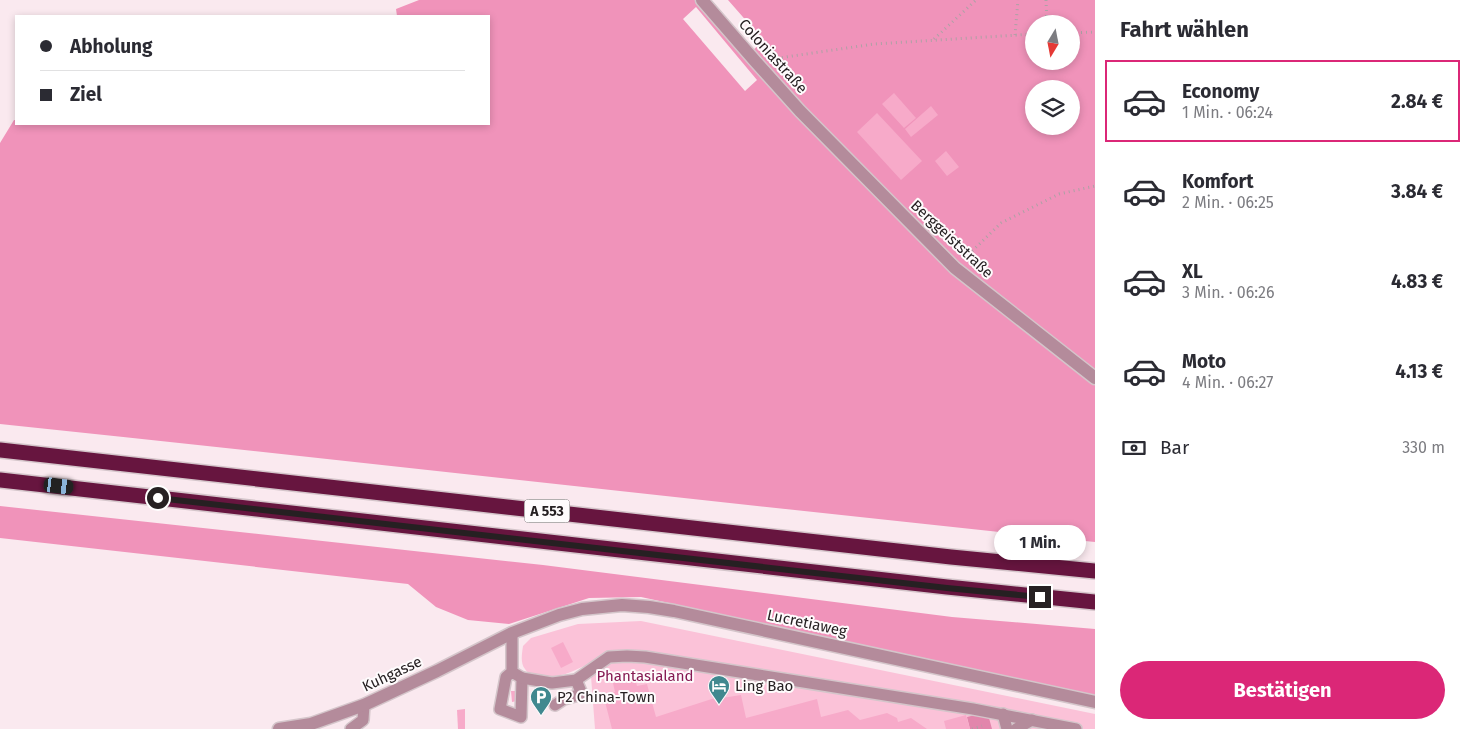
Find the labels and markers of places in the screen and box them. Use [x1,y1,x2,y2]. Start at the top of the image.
hotel icon: Ling Bao [707,674,731,705]
place label: Ling Bao [735,677,793,695]
parking icon: P2 China-Town [529,685,553,716]
place label: P2 China-Town [557,688,655,706]

